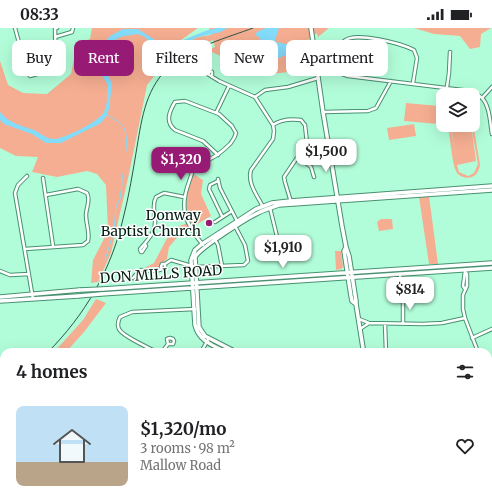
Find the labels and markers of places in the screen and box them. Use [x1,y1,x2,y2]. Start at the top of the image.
pin: $1,500 [293,139,359,173]
pin: $1,320 [148,147,214,181]
place label: Donway Baptist Church [101,206,202,240]
marker: Donway Baptist Church [204,218,214,228]
pin: $1,910 [250,235,316,269]
pin: $814 [386,277,434,311]

